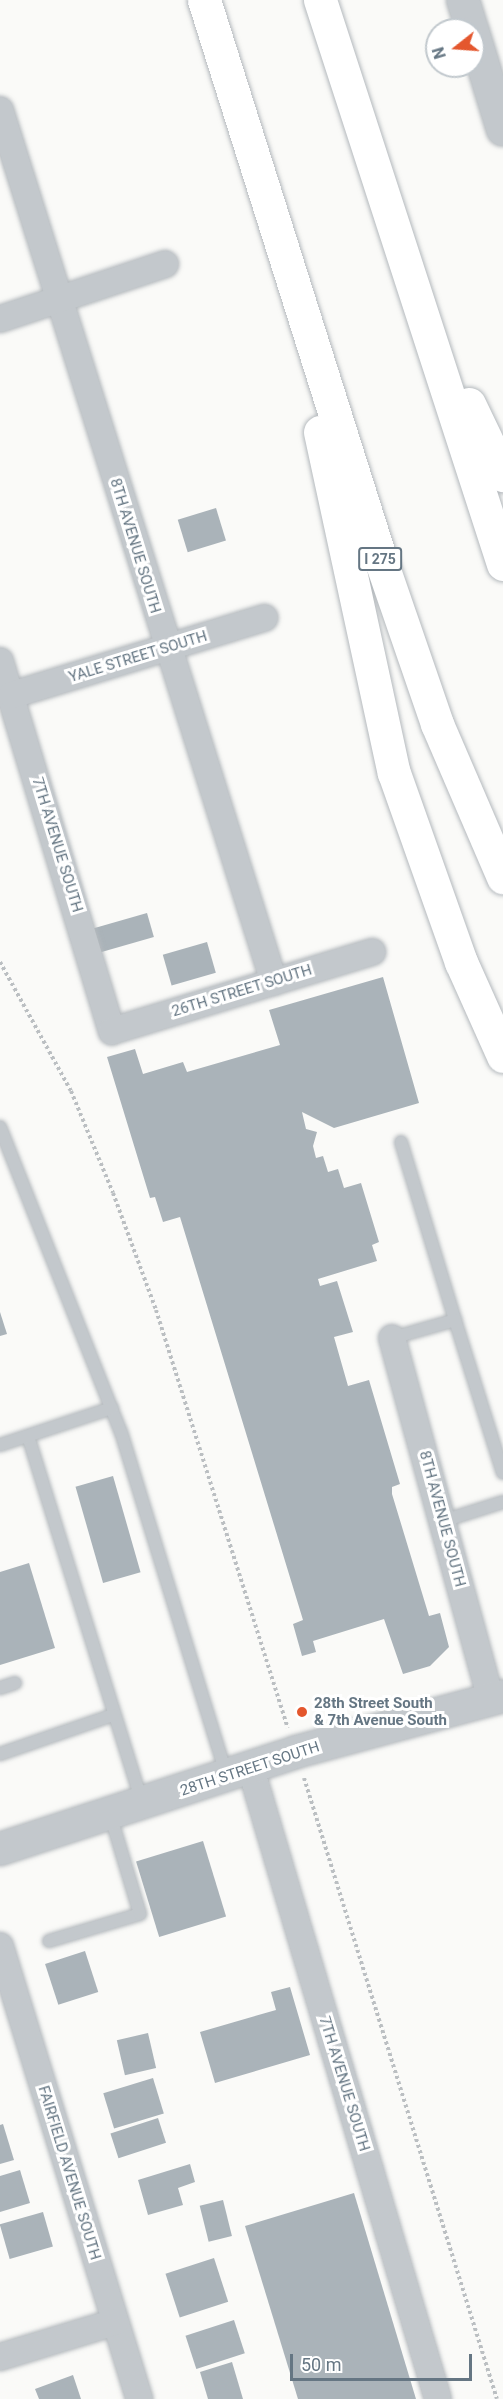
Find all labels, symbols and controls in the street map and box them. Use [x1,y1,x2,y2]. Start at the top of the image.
north arrow [425,18,485,78]
text: N [428,45,450,61]
street label: 8TH AVENUE SOUTH [106,476,164,616]
road number: I 275 [358,548,403,570]
street label: YALE STREET SOUTH [67,627,209,687]
street label: 7TH AVENUE SOUTH [28,775,86,915]
street label: 26TH STREET SOUTH [170,961,314,1021]
street label: 8TH AVENUE SOUTH [415,1449,469,1589]
place label: 28th Street South & 7th Avenue South [314,1694,447,1729]
marker: 28th Street South & 7th Avenue South [295,1705,309,1719]
street label: 28TH STREET SOUTH [178,1738,322,1800]
street label: 7TH AVENUE SOUTH [315,2014,373,2154]
street label: FAIRFIELD AVENUE SOUTH [34,2084,104,2262]
scale bar [293,2342,474,2380]
text: 50 m [301,2354,341,2375]

